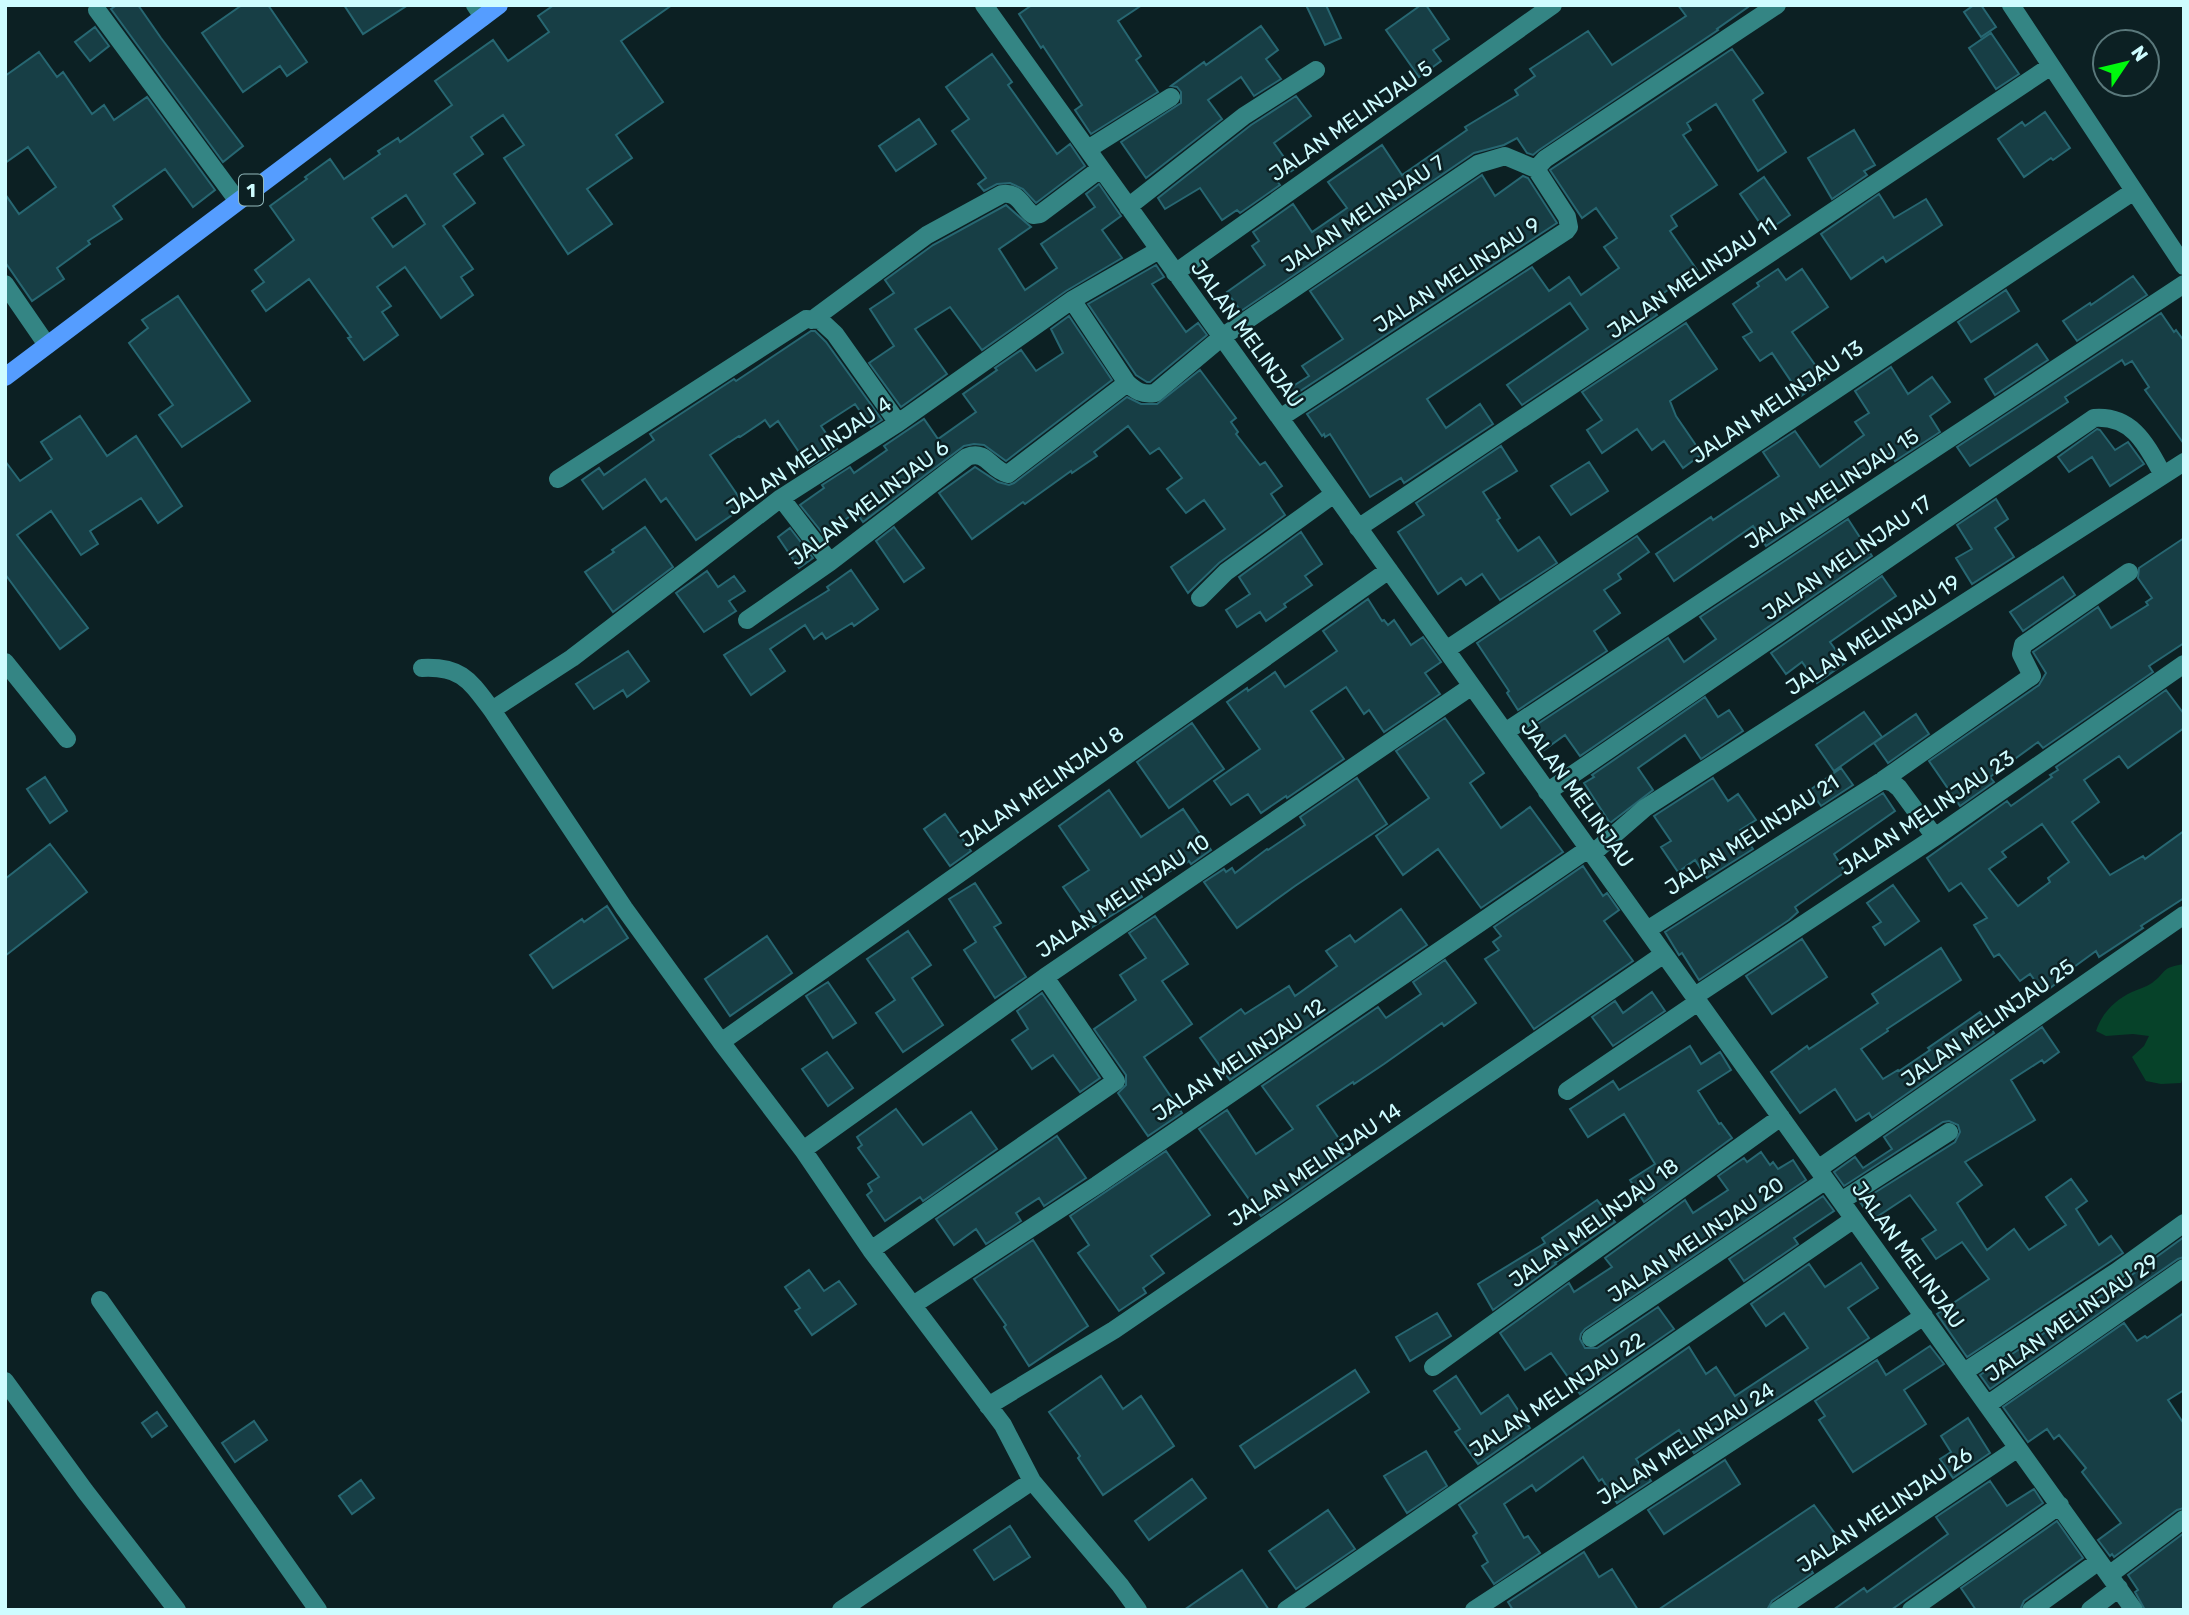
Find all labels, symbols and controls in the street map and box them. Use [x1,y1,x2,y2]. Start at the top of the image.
north arrow [2091,28,2161,98]
text: N [2126,41,2153,66]
street label: JALAN MELINJAU 5 [1264,55,1437,186]
street label: JALAN MELINJAU 7 [1276,149,1449,278]
road number: 1 [239,174,263,206]
street label: JALAN MELINJAU 9 [1369,211,1545,338]
street label: JALAN MELINJAU 11 [1602,212,1781,344]
street label: JALAN MELINJAU [1186,255,1309,412]
street label: JALAN MELINJAU 13 [1686,335,1868,469]
street label: JALAN MELINJAU 4 [721,391,896,520]
street label: JALAN MELINJAU 15 [1740,423,1923,554]
street label: JALAN MELINJAU 6 [784,434,954,571]
street label: JALAN MELINJAU 17 [1757,490,1936,625]
street label: JALAN MELINJAU 19 [1781,569,1964,700]
street label: JALAN MELINJAU [1516,715,1639,872]
street label: JALAN MELINJAU 8 [955,721,1128,853]
street label: JALAN MELINJAU 23 [1834,745,2019,881]
street label: JALAN MELINJAU 21 [1660,769,1843,900]
street label: JALAN MELINJAU 10 [1031,828,1214,963]
street label: JALAN MELINJAU 25 [1896,953,2079,1092]
street label: JALAN MELINJAU 12 [1148,993,1330,1127]
street label: JALAN MELINJAU 14 [1224,1097,1406,1232]
street label: JALAN MELINJAU 18 [1504,1153,1683,1292]
street label: JALAN MELINJAU 20 [1603,1171,1788,1308]
street label: JALAN MELINJAU [1847,1176,1970,1333]
street label: JALAN MELINJAU 29 [1980,1248,2163,1387]
street label: JALAN MELINJAU 22 [1464,1327,1649,1462]
street label: JALAN MELINJAU 24 [1592,1377,1779,1510]
street label: JALAN MELINJAU 26 [1792,1442,1977,1578]

